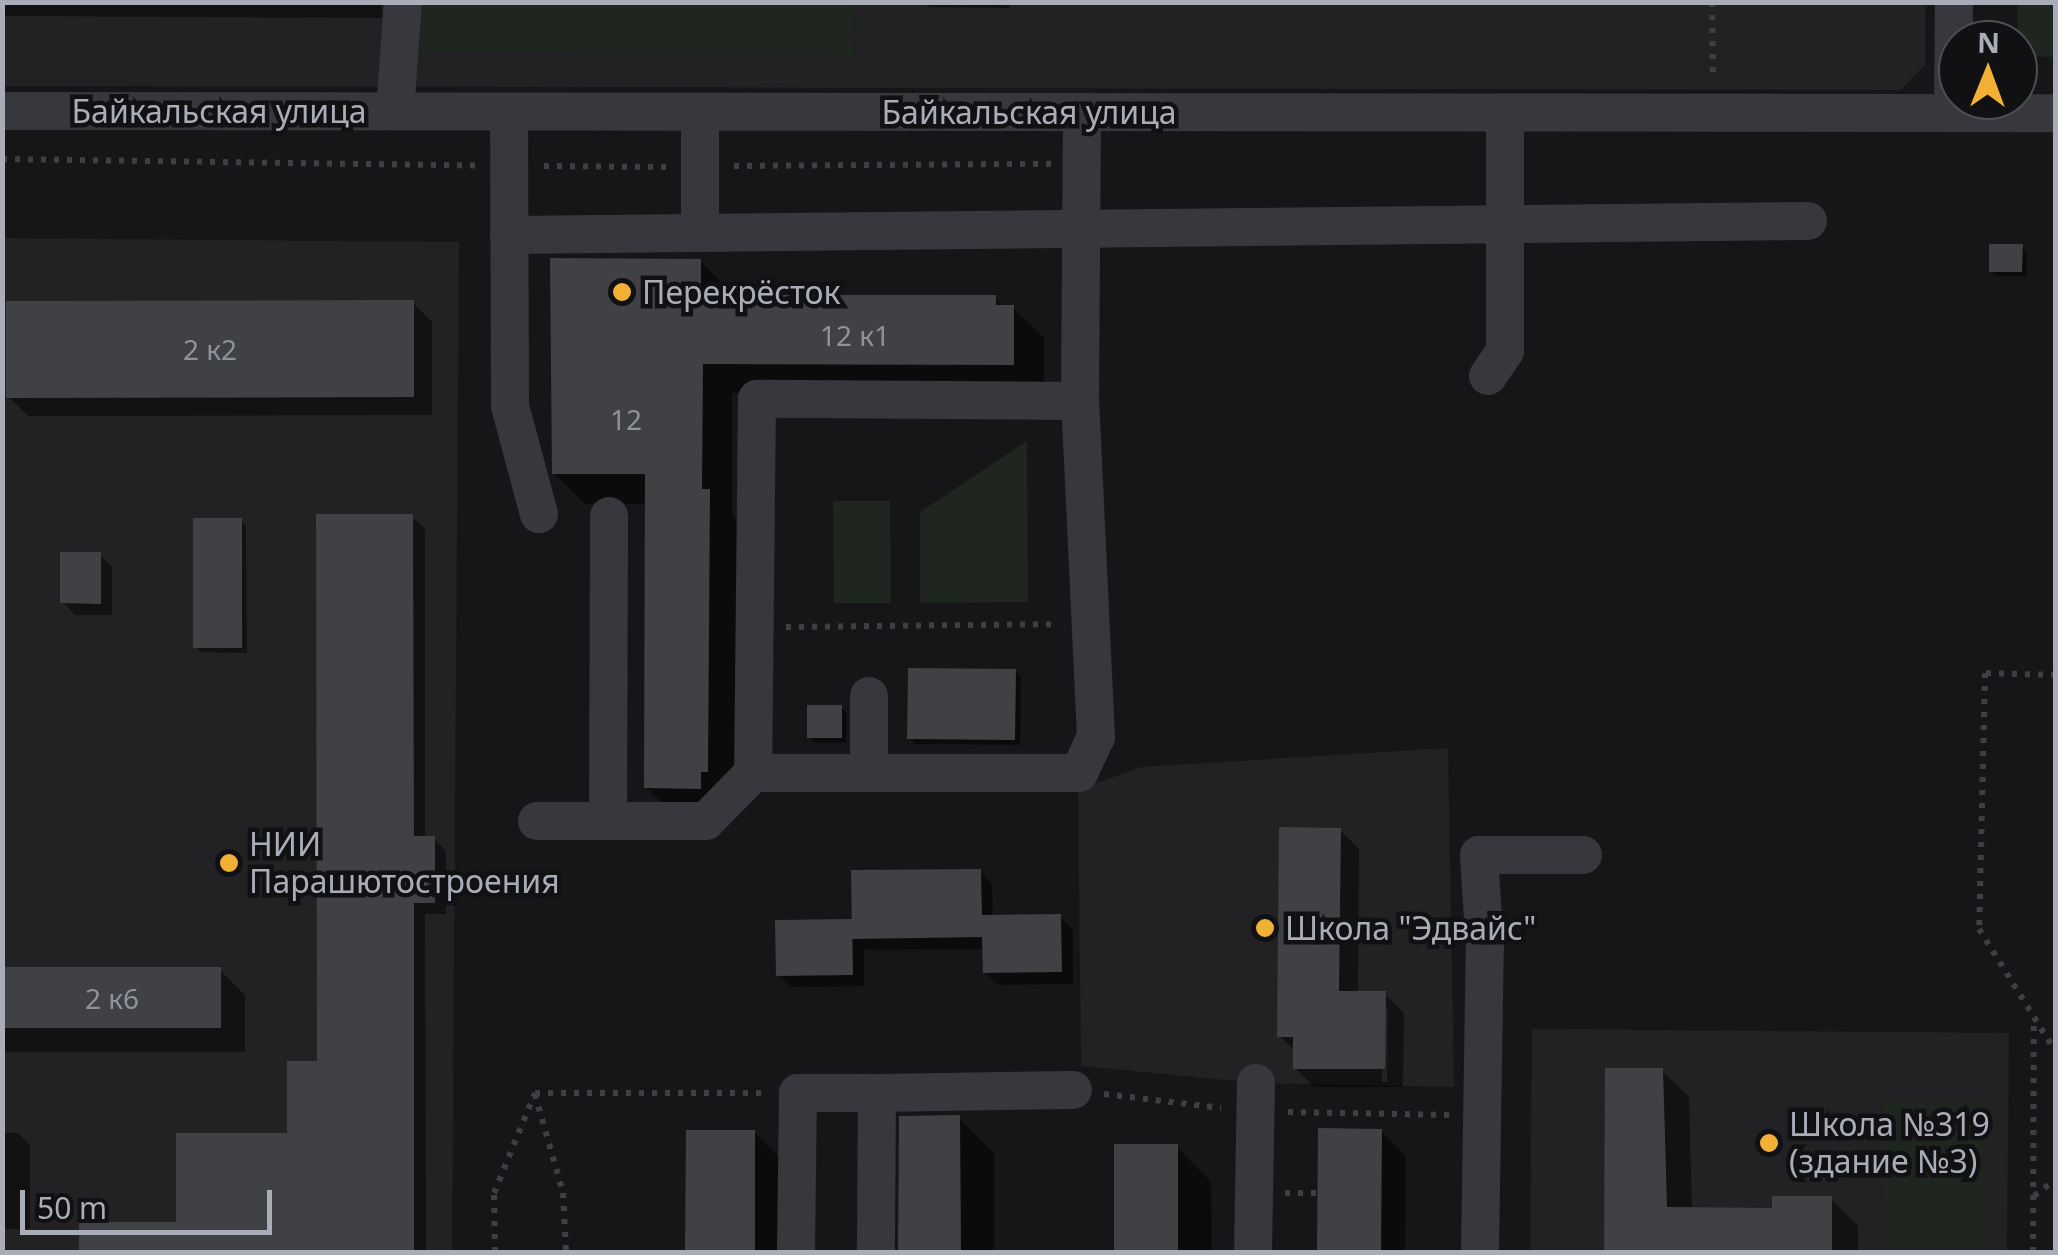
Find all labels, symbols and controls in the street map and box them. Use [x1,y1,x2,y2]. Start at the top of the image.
north arrow [1938,20,2038,120]
text: N [1977,23,2000,61]
street label: Байкальская улица [71,92,367,130]
street label: Байкальская улица [881,93,1177,131]
place label: Перекрёсток [642,273,841,311]
marker: Перекрёсток [611,281,633,303]
house number: 12 к1 [820,318,890,352]
house number: 2 к2 [183,332,237,366]
house number: 12 [610,402,642,436]
place label: НИИ Парашютостроения [249,826,560,901]
marker: НИИ Парашютостроения [218,852,240,874]
place label: Школа "Эдвайс" [1285,909,1536,947]
marker: Школа "Эдвайс" [1254,917,1276,939]
house number: 2 к6 [85,981,139,1015]
place label: Школа №319 (здание №3) [1789,1106,1990,1181]
marker: Школа №319 (здание №3) [1758,1132,1780,1154]
scale bar [25,1170,278,1232]
text: 50 m [37,1187,107,1228]

